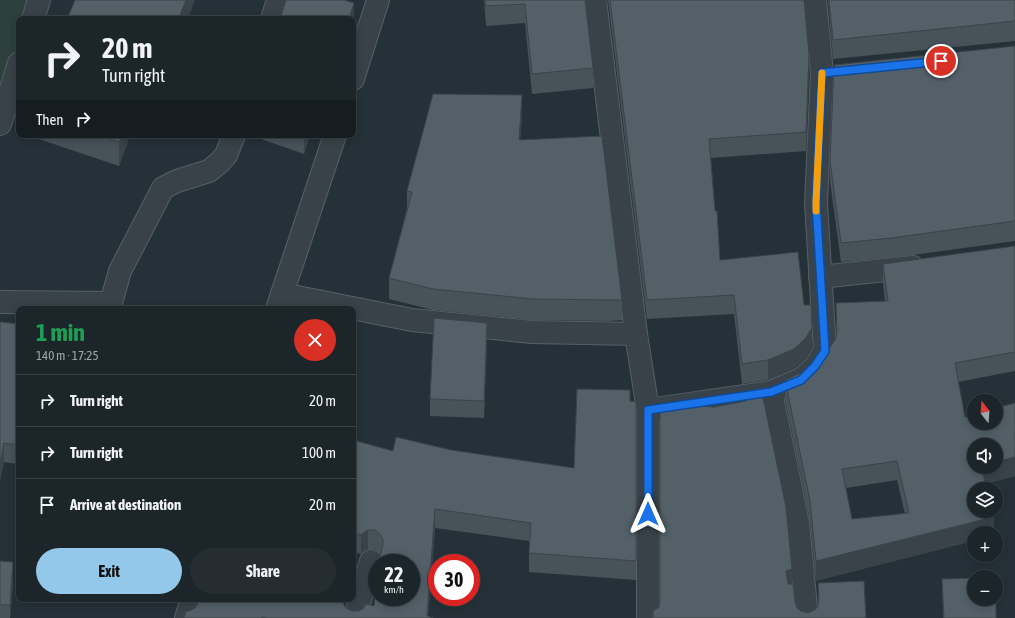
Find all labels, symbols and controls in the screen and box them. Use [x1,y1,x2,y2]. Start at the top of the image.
icon: right [36,32,88,84]
text: 20 m [102,32,152,64]
pin [924,44,958,78]
icon: arrive [930,50,952,72]
text: Turn right [102,65,165,86]
icon: right [72,108,94,130]
text: Then [36,111,64,128]
text: 1 min [36,319,85,346]
button: close [294,319,336,361]
text: 140 m · 17:25 [36,348,99,363]
icon: right [36,390,58,412]
text: Turn right [70,392,123,409]
text: 20 m [309,392,336,409]
north arrow [967,394,1003,430]
map controls [967,394,1003,606]
button: sound [967,438,1003,474]
icon: right [36,442,58,464]
text: Turn right [70,444,123,461]
text: 100 m [302,444,336,461]
button: layers [967,482,1003,518]
position arrow [627,493,669,535]
icon: arrive [36,494,58,516]
text: Arrive at destination [70,496,181,513]
text: 20 m [309,496,336,513]
button: + [967,526,1003,562]
button: Exit [36,548,182,594]
button: Share [190,548,336,594]
speed limit sign: 30 [428,554,480,606]
text: 22 [385,563,403,586]
button: − [967,570,1003,606]
text: km/h [384,584,404,595]

